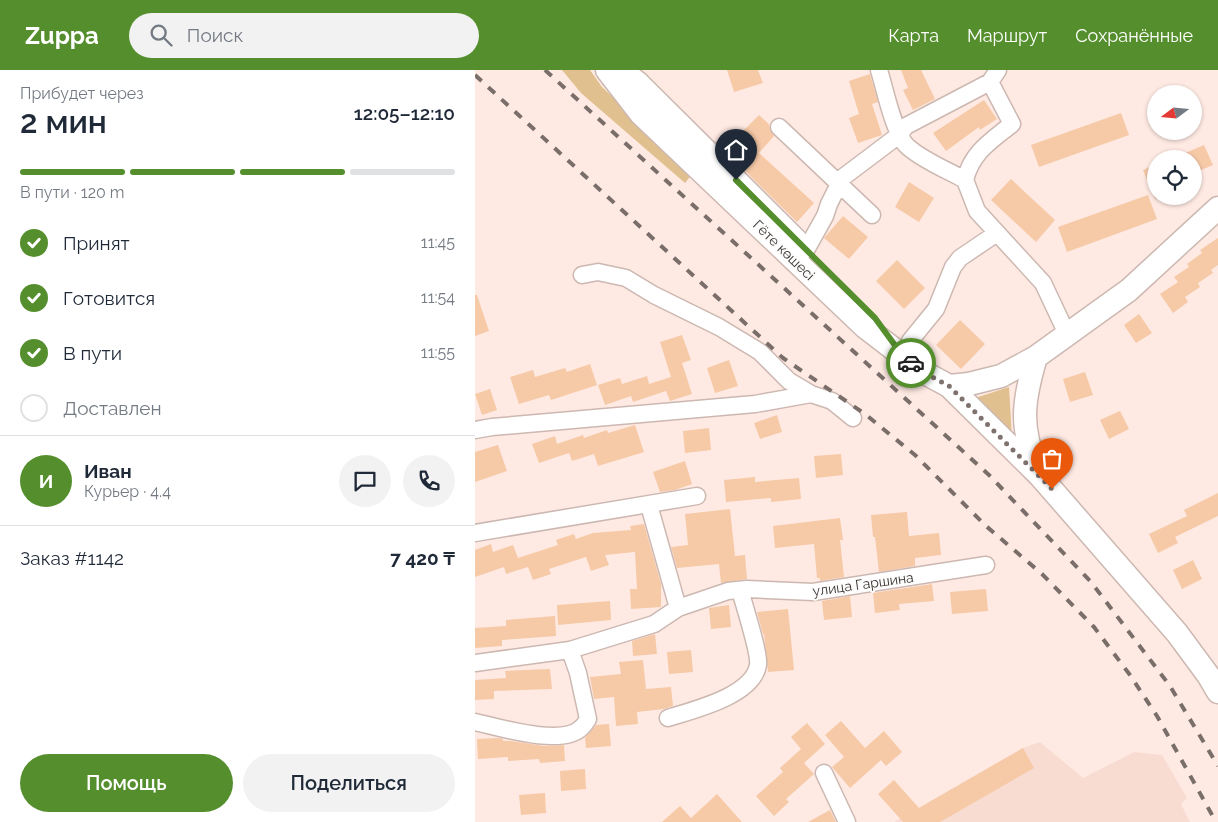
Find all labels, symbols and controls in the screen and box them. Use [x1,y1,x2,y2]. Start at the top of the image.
search box [129,13,479,58]
text: Zuppa [25,21,99,50]
icon: search [147,21,175,49]
text: Поиск [187,24,243,46]
text: Карта [888,25,939,46]
text: Маршрут [967,25,1047,46]
text: Сохранённые [1075,25,1193,46]
text: Прибудет через [20,84,144,103]
north arrow [1147,85,1203,140]
map controls [1147,85,1202,205]
text: 12:05–12:10 [354,102,455,124]
text: 2 мин [20,103,107,140]
pin [715,129,757,180]
icon: home [722,136,750,164]
button: locate [1147,150,1202,205]
text: В пути · 120 m [20,183,125,202]
street label: Гёте көшесі [750,217,818,283]
icon: check [20,229,48,257]
text: Принят [63,232,130,254]
text: 11:45 [421,233,455,252]
icon: check [20,284,48,312]
text: Готовится [63,287,155,309]
text: 11:54 [421,288,455,307]
courier [886,338,936,388]
icon: check [20,339,48,367]
text: В пути [63,342,122,364]
text: 11:55 [421,343,455,362]
icon: car [897,349,925,377]
text: Доставлен [63,397,162,419]
pin [1031,438,1073,489]
icon: bag [1038,445,1066,473]
button: chat [339,455,391,507]
button: phone [403,455,455,507]
text: Иван [84,460,132,482]
text: И [39,470,53,492]
text: Курьер · 4.4 [84,482,171,501]
text: Заказ #1142 [20,547,124,569]
text: 7 420 ₸ [390,547,455,569]
street label: улица Гаршина [811,569,915,599]
button: Помощь [20,754,233,812]
button: Поделиться [243,754,455,812]

